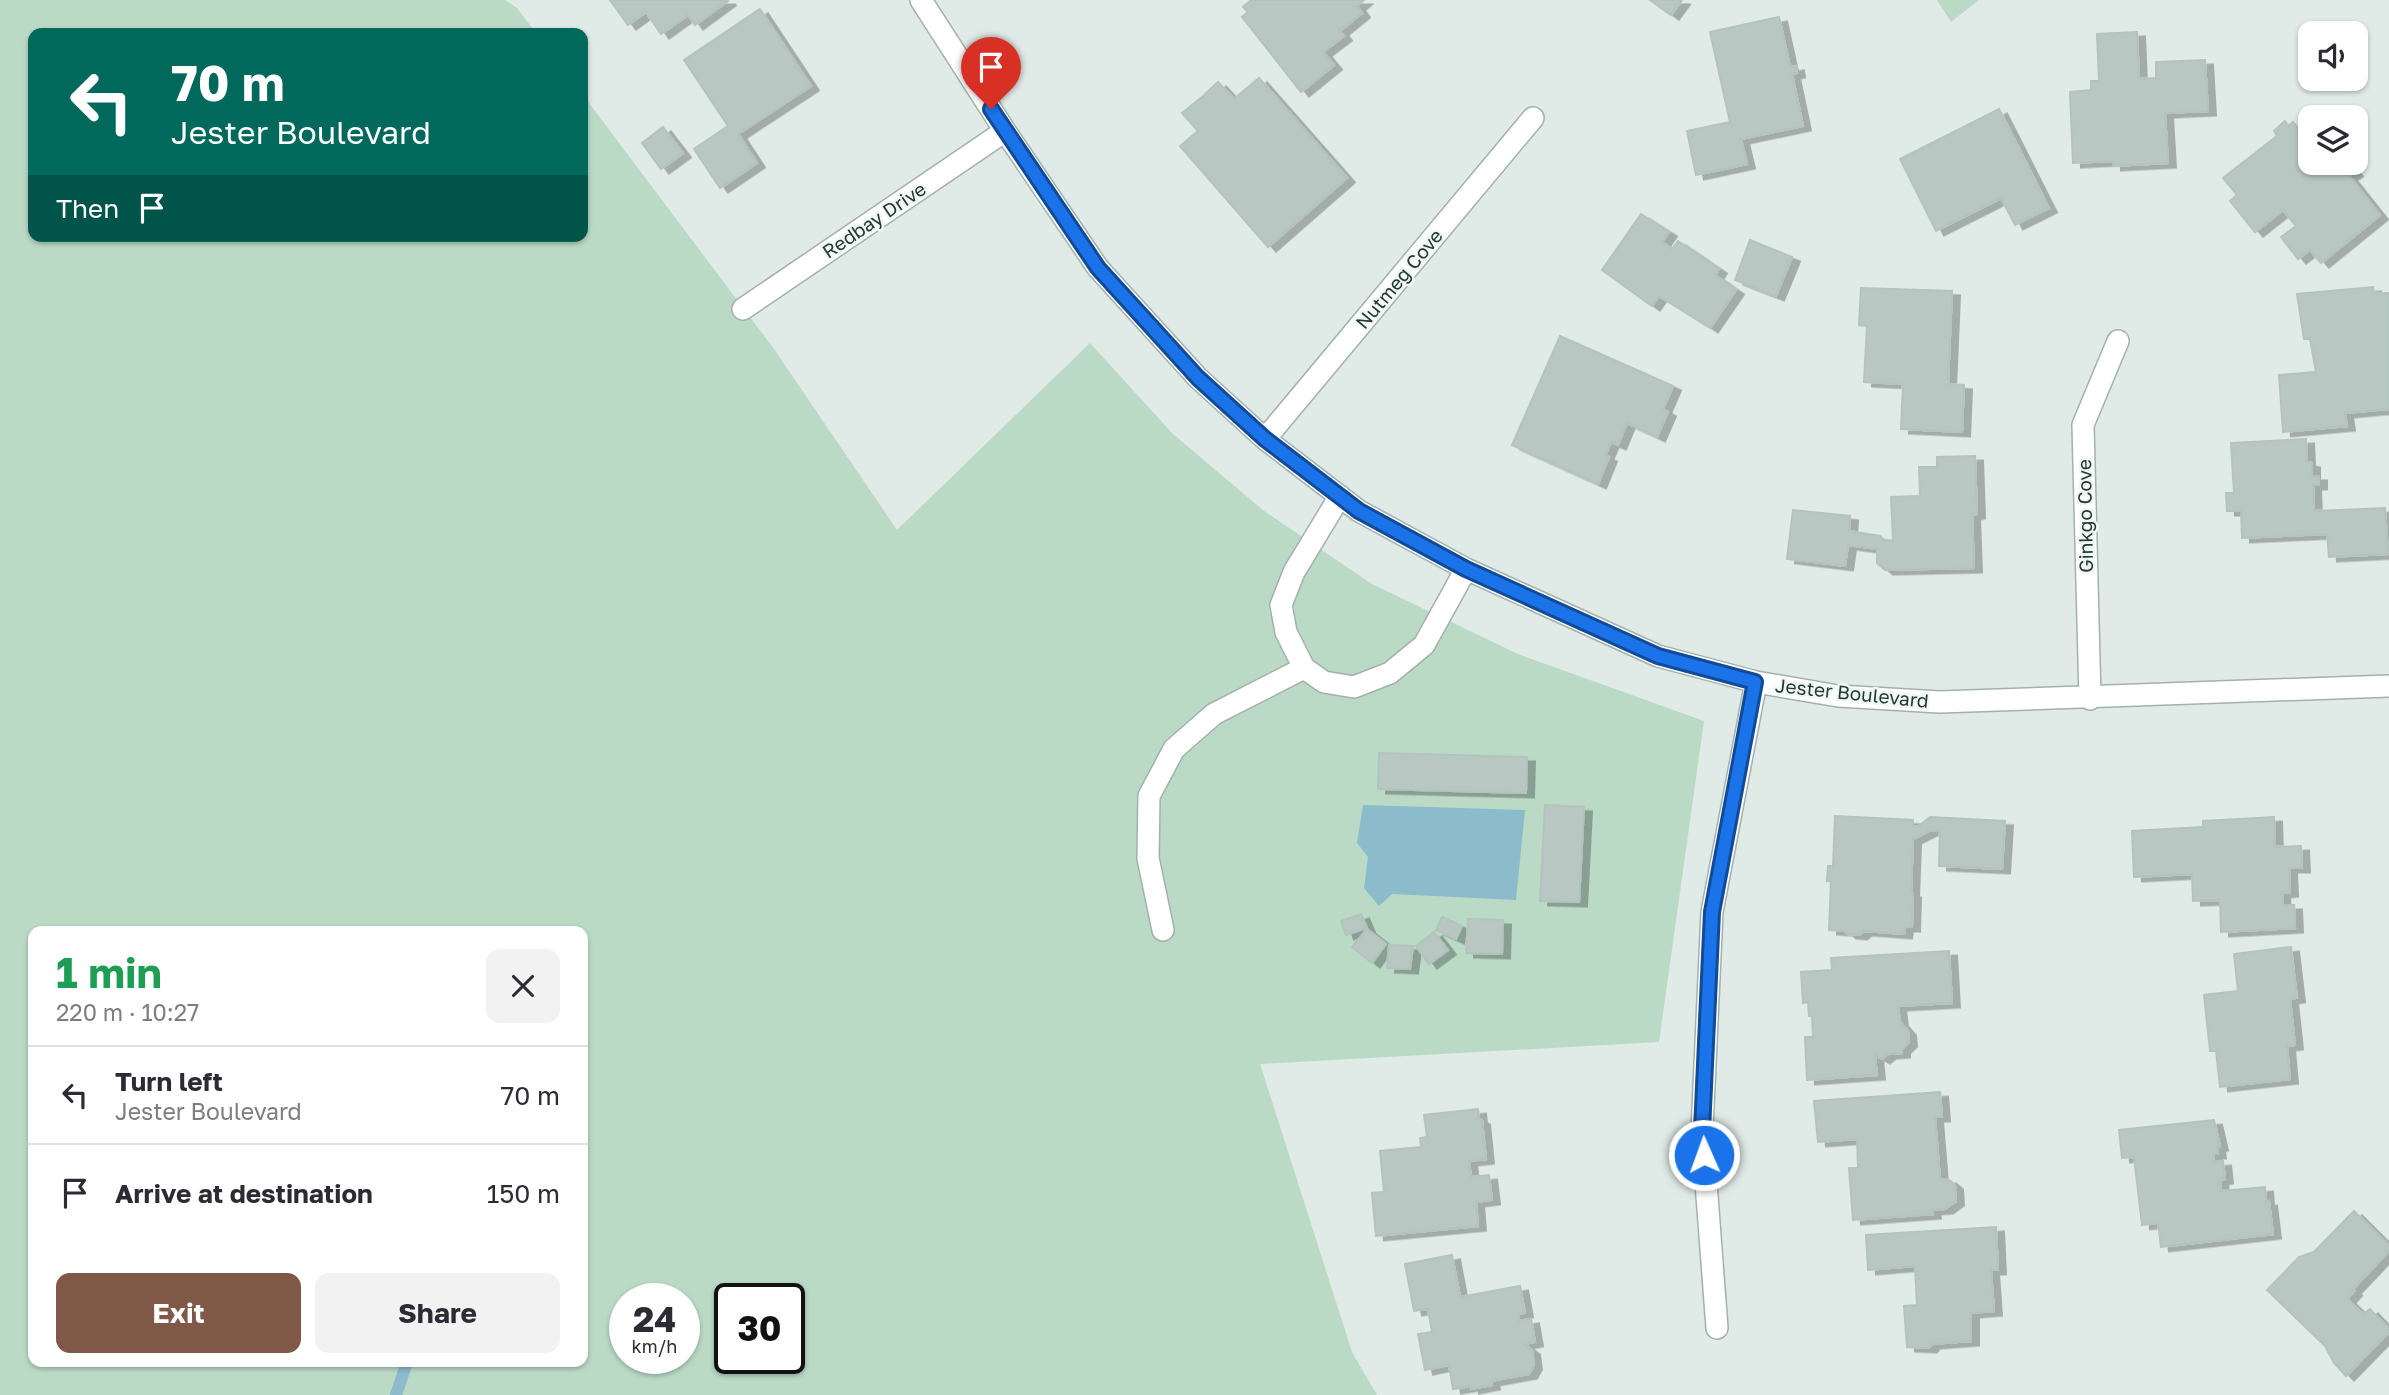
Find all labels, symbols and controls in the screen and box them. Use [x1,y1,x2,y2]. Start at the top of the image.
map controls [2298,21,2368,175]
button: sound [2298,21,2368,91]
pin [961,37,1021,109]
icon: arrive [972,48,1010,86]
text: 70 m [171,53,285,112]
icon: left [56,56,147,147]
button: layers [2298,105,2368,175]
text: Jester Boulevard [171,113,431,151]
street label: Redbay Drive [818,177,930,263]
icon: arrive [133,189,171,227]
text: Then [56,193,119,224]
street label: Nutmeg Cove [1350,224,1447,333]
street label: Ginkgo Cove [2072,459,2097,573]
street label: Jester Boulevard [1774,673,1930,712]
text: 1 min [56,947,162,997]
button: close [486,949,560,1023]
text: 220 m · 10:27 [56,998,199,1026]
text: Turn left [115,1066,223,1097]
icon: left [56,1076,94,1114]
text: 70 m [501,1080,560,1111]
text: Jester Boulevard [115,1097,302,1125]
position arrow [1667,1118,1741,1192]
icon: arrive [56,1174,94,1212]
text: Arrive at destination [115,1178,373,1209]
text: 150 m [487,1178,560,1209]
button: Exit [56,1273,301,1353]
button: Share [315,1273,560,1353]
speed limit sign: 30 [714,1283,805,1374]
text: 24 [633,1298,676,1340]
text: km/h [632,1335,677,1357]

